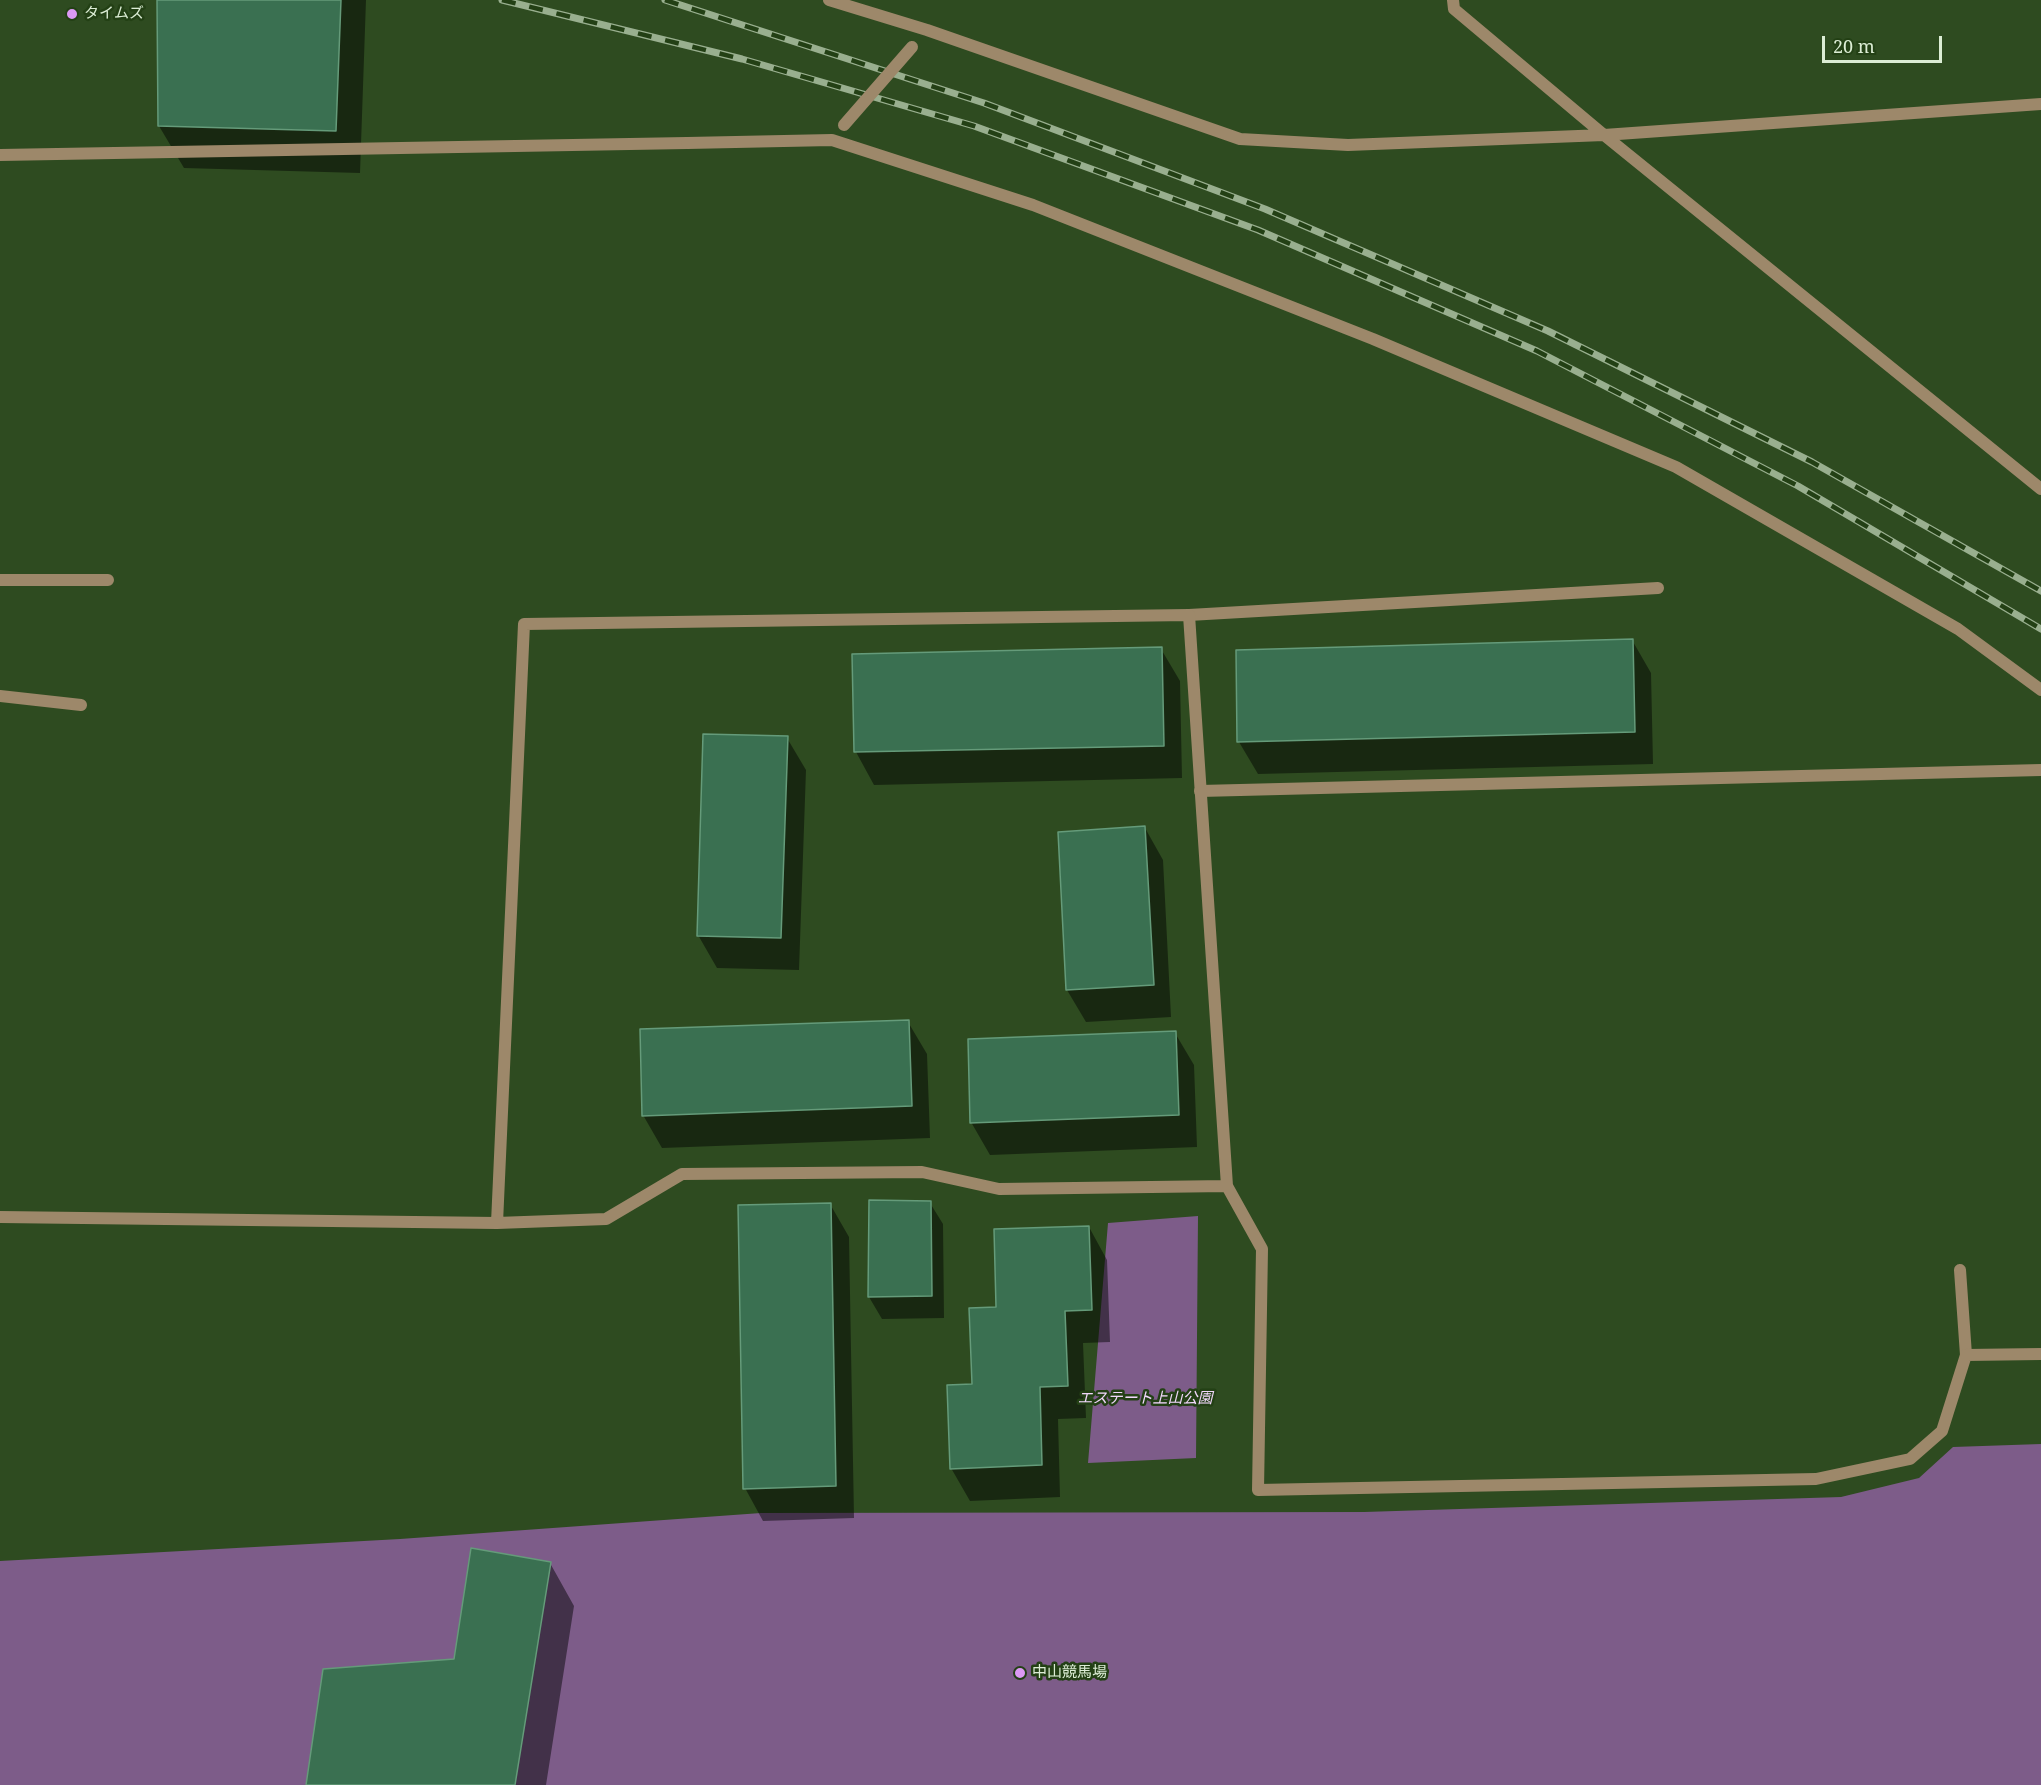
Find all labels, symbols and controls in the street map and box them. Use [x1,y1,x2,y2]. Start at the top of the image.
place label: タイムズ [84,5,144,23]
marker: タイムズ [65,7,79,21]
scale bar [1825,24,1945,62]
text: 20 m [1833,34,1875,58]
park label: エステート上山公園 [1078,1390,1212,1408]
place label: 中山競馬場 [1032,1664,1107,1682]
marker: 中山競馬場 [1013,1666,1027,1680]

